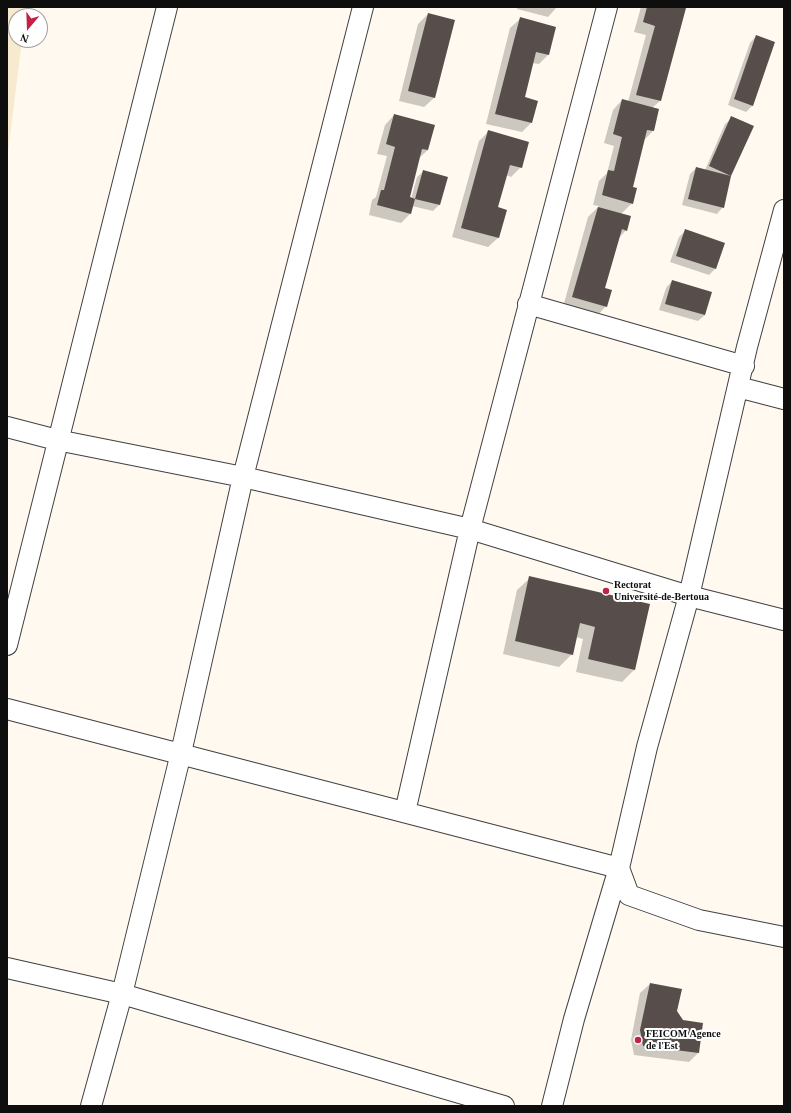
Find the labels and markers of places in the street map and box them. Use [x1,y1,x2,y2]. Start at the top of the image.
place label: Rectorat Université-de-Bertoua [614,579,709,602]
marker: Rectorat Université-de-Bertoua [601,586,611,596]
place label: FEICOM Agence de l'Est [646,1028,721,1052]
marker: FEICOM Agence de l'Est [633,1035,643,1045]

